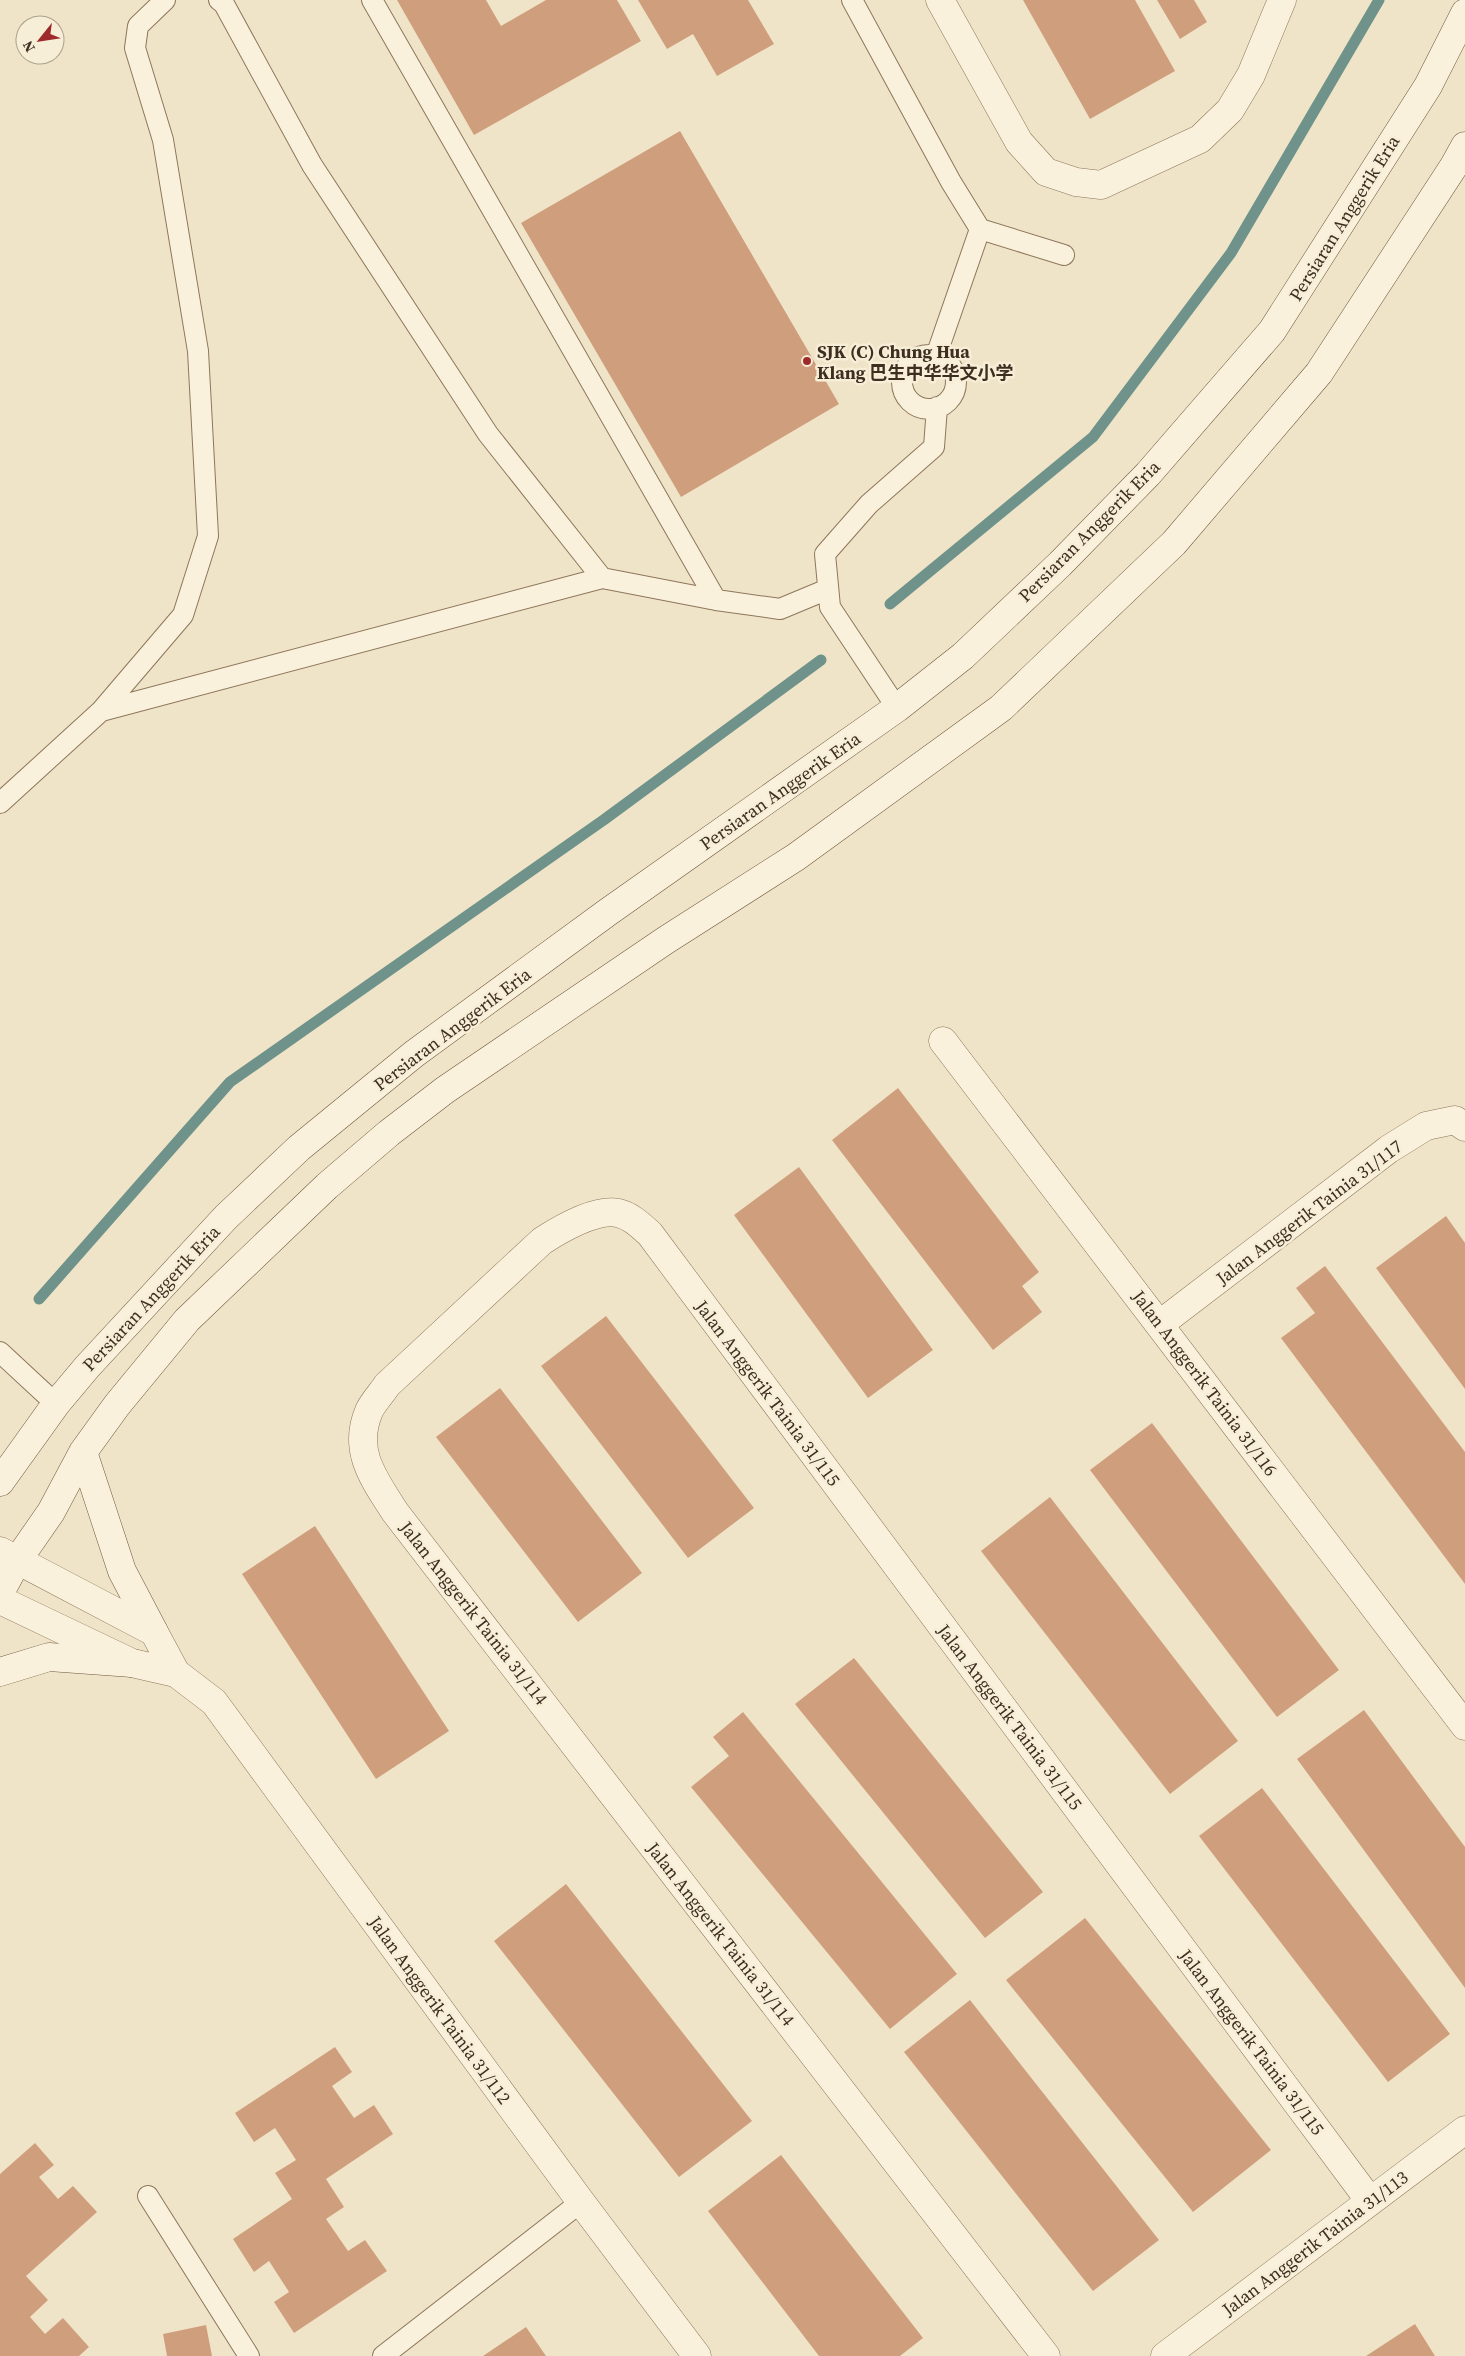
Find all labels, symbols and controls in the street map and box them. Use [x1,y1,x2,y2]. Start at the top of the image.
north arrow [15,15,65,65]
text: N [18,37,40,56]
street label: Persiaran Anggerik Eria [1283,130,1406,306]
place label: SJK (C) Chung Hua Klang 巴生中华华文小学 [817,339,1013,385]
marker: SJK (C) Chung Hua Klang 巴生中华华文小学 [801,355,813,367]
street label: Persiaran Anggerik Eria [1013,454,1166,607]
street label: Persiaran Anggerik Eria [695,725,866,856]
street label: Persiaran Anggerik Eria [368,961,536,1096]
street label: Jalan Anggerik Tainia 31/117 [1210,1134,1407,1291]
street label: Persiaran Anggerik Eria [77,1219,226,1376]
street label: Jalan Anggerik Tainia 31/116 [1126,1284,1283,1481]
street label: Jalan Anggerik Tainia 31/115 [689,1294,846,1491]
street label: Jalan Anggerik Tainia 31/114 [394,1515,554,1710]
street label: Jalan Anggerik Tainia 31/115 [931,1618,1088,1815]
street label: Jalan Anggerik Tainia 31/114 [641,1836,801,2031]
street label: Jalan Anggerik Tainia 31/112 [363,1910,517,2109]
street label: Jalan Anggerik Tainia 31/115 [1173,1943,1330,2140]
street label: Jalan Anggerik Tainia 31/113 [1216,2165,1413,2322]

